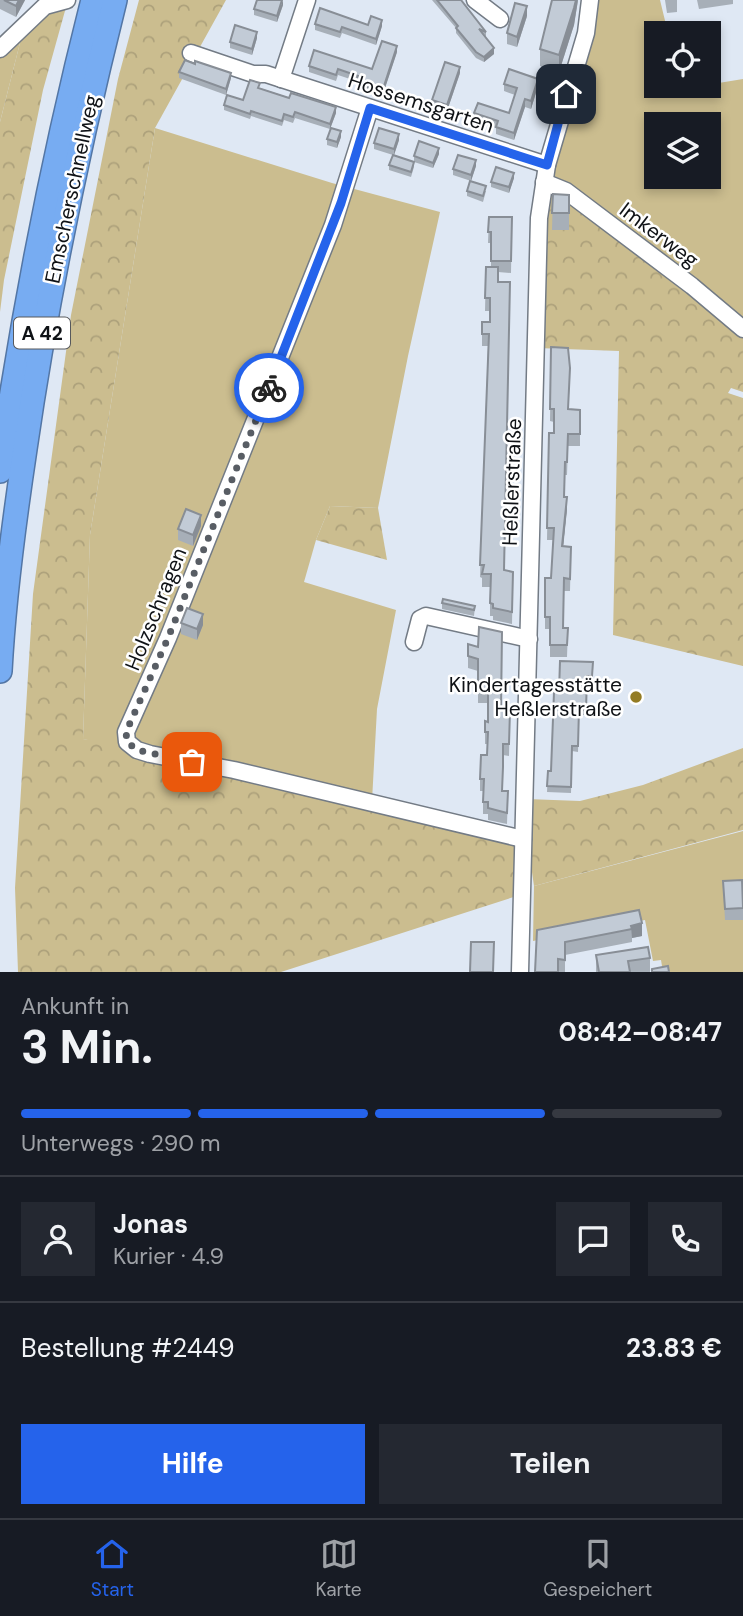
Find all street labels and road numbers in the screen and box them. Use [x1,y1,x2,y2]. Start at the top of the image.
street label: Hossemsgarten [344,66,498,140]
street label: Emscherschnellweg [38,92,106,286]
street label: Imkerweg [614,196,705,274]
road number: A 42 [14,318,70,348]
street label: Heßlerstraße [496,418,528,546]
street label: Holzschragen [119,543,193,675]

